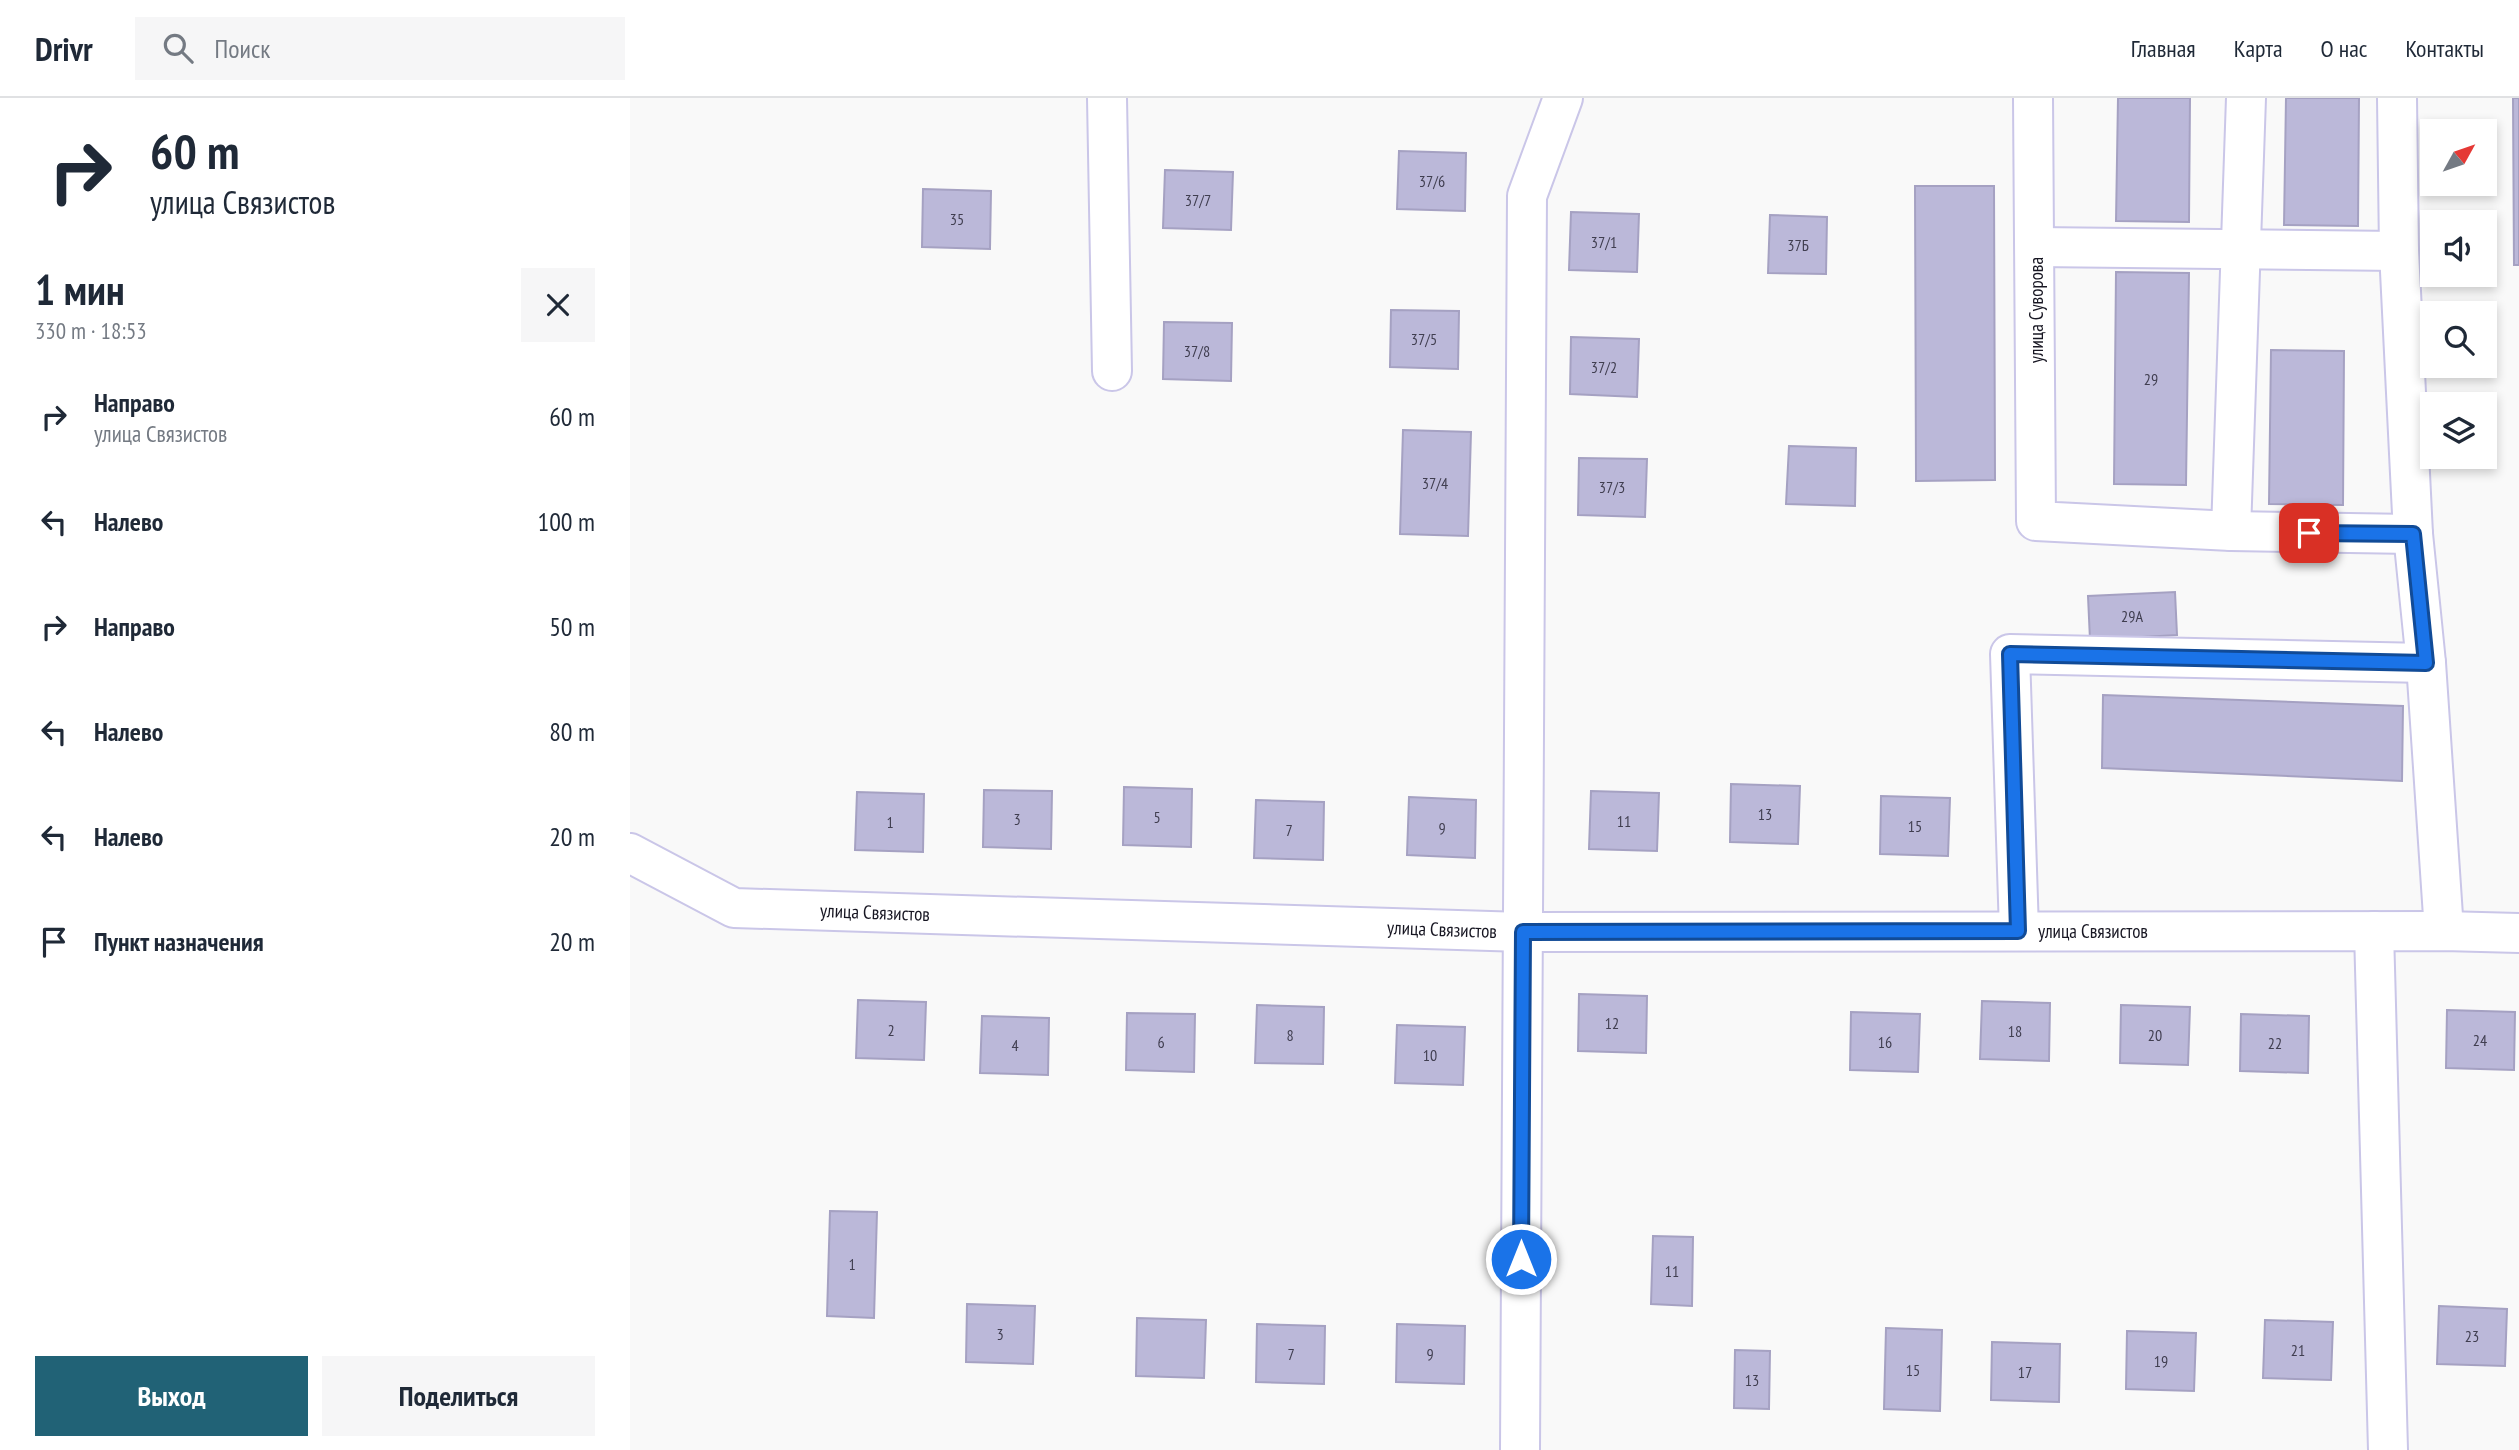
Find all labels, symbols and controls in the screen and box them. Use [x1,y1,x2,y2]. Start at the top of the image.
search box [135,17,625,80]
text: Drivr [35,27,93,70]
icon: search [159,29,197,67]
text: Поиск [215,32,270,65]
text: Главная [2131,33,2196,64]
text: Карта [2234,33,2283,64]
text: О нас [2321,33,2367,64]
text: Контакты [2405,33,2484,64]
text: 60 m [150,119,239,183]
north arrow [2420,119,2497,196]
map controls [2420,119,2497,469]
icon: right [35,126,126,217]
house number: 37/6 [1419,171,1445,191]
text: улица Связистов [150,181,335,223]
house number: 37/7 [1185,190,1211,210]
house number: 35 [950,209,964,229]
button: sound [2420,210,2497,287]
house number: 37/1 [1591,232,1617,252]
house number: 37Б [1787,235,1809,255]
street label: улица Суворова [2024,257,2048,363]
text: 1 мин [35,262,125,317]
button: close [521,268,595,342]
button: search [2420,301,2497,378]
text: 330 m · 18:53 [35,316,147,345]
house number: 37/5 [1411,329,1437,349]
house number: 37/8 [1184,341,1210,361]
house number: 37/2 [1591,357,1617,377]
house number: 29 [2144,369,2158,389]
text: Направо [94,386,175,419]
button: layers [2420,392,2497,469]
icon: right [35,398,73,436]
text: 60 m [549,400,595,433]
text: улица Связистов [94,419,227,448]
house number: 37/4 [1422,473,1448,493]
house number: 37/3 [1599,477,1625,497]
icon: left [35,503,73,541]
pin [2279,503,2339,563]
text: Налево [94,505,163,538]
text: 100 m [537,505,595,538]
icon: arrive [2290,514,2328,552]
house number: 29А [2121,606,2143,626]
icon: right [35,608,73,646]
text: Направо [94,610,175,643]
text: 50 m [549,610,595,643]
icon: left [35,713,73,751]
text: Налево [94,715,163,748]
text: 80 m [549,715,595,748]
house number: 13 [1758,804,1772,824]
house number: 5 [1153,807,1161,827]
house number: 3 [1013,809,1021,829]
house number: 11 [1617,811,1631,831]
house number: 1 [886,812,894,832]
house number: 15 [1908,816,1922,836]
icon: left [35,818,73,856]
house number: 9 [1438,818,1446,838]
text: Налево [94,820,163,853]
text: 20 m [549,820,595,853]
house number: 7 [1285,820,1293,840]
street label: улица Связистов [820,898,930,926]
street label: улица Связистов [1387,915,1497,943]
street label: улица Связистов [2038,919,2148,943]
icon: arrive [35,923,73,961]
text: Пункт назначения [94,925,264,958]
text: 20 m [549,925,595,958]
house number: 12 [1605,1013,1619,1033]
house number: 2 [887,1020,895,1040]
house number: 18 [2008,1021,2022,1041]
house number: 8 [1286,1025,1294,1045]
house number: 20 [2148,1025,2162,1045]
house number: 24 [2473,1030,2487,1050]
house number: 6 [1157,1032,1165,1052]
house number: 16 [1878,1032,1892,1052]
house number: 22 [2268,1033,2282,1053]
house number: 4 [1011,1035,1019,1055]
house number: 10 [1423,1045,1437,1065]
position arrow [1484,1222,1558,1296]
house number: 1 [848,1254,856,1274]
house number: 11 [1665,1261,1679,1281]
house number: 3 [996,1324,1004,1344]
house number: 23 [2465,1326,2479,1346]
house number: 21 [2291,1340,2305,1360]
house number: 7 [1287,1344,1295,1364]
house number: 9 [1426,1344,1434,1364]
house number: 19 [2154,1351,2168,1371]
button: Выход [35,1356,308,1436]
button: Поделиться [322,1356,595,1436]
house number: 15 [1906,1360,1920,1380]
house number: 17 [2018,1362,2032,1382]
house number: 13 [1745,1370,1759,1390]

